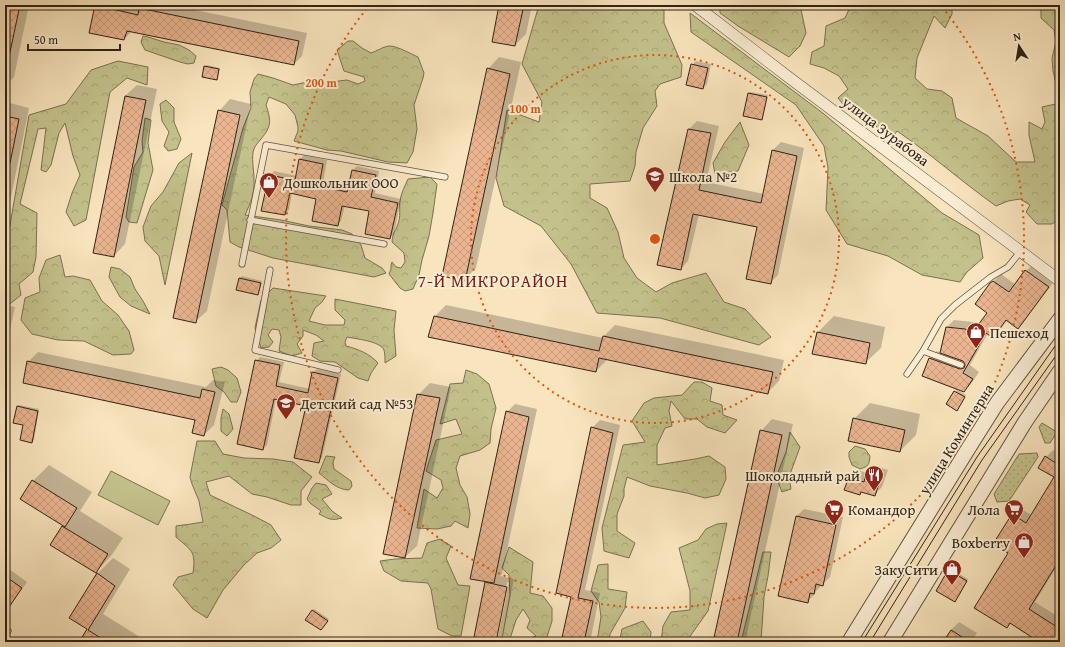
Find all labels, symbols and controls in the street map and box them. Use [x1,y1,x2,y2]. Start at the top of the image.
scale bar [28,26,120,52]
north arrow [999,26,1039,66]
text: N [1012,27,1023,45]
text: 50 m [34,31,58,48]
text: 200 m [305,74,338,91]
street label: улица Зурабова [837,91,935,171]
text: 100 m [509,100,542,117]
school or university icon: Школа №2 [644,165,666,193]
place label: Школа №2 [669,166,737,187]
shop icon: Дошкольник ООО [258,171,280,199]
place label: Дошкольник ООО [282,172,399,193]
centre of rings [648,232,662,246]
district label: 7-Й МИКРОРАЙОН [418,268,568,293]
shop icon: Пешеход [965,321,987,349]
place label: Пешеход [990,322,1049,343]
street label: улица Коминтерна [913,379,999,499]
school or university icon: Детский сад №53 [275,392,297,420]
place label: Детский сад №53 [299,393,413,414]
restaurant icon: Шоколадный рай [863,464,885,492]
place label: Шоколадный рай [745,465,860,486]
supermarket icon: Командор [823,498,845,526]
supermarket icon: Лола [1003,498,1025,526]
place label: Командор [848,499,915,520]
place label: Лола [967,499,1001,520]
shop icon: Boxberry [1013,531,1035,559]
place label: Boxberry [952,532,1011,553]
shop icon: ЗакуСити [941,558,963,586]
place label: ЗакуСити [874,559,938,580]

